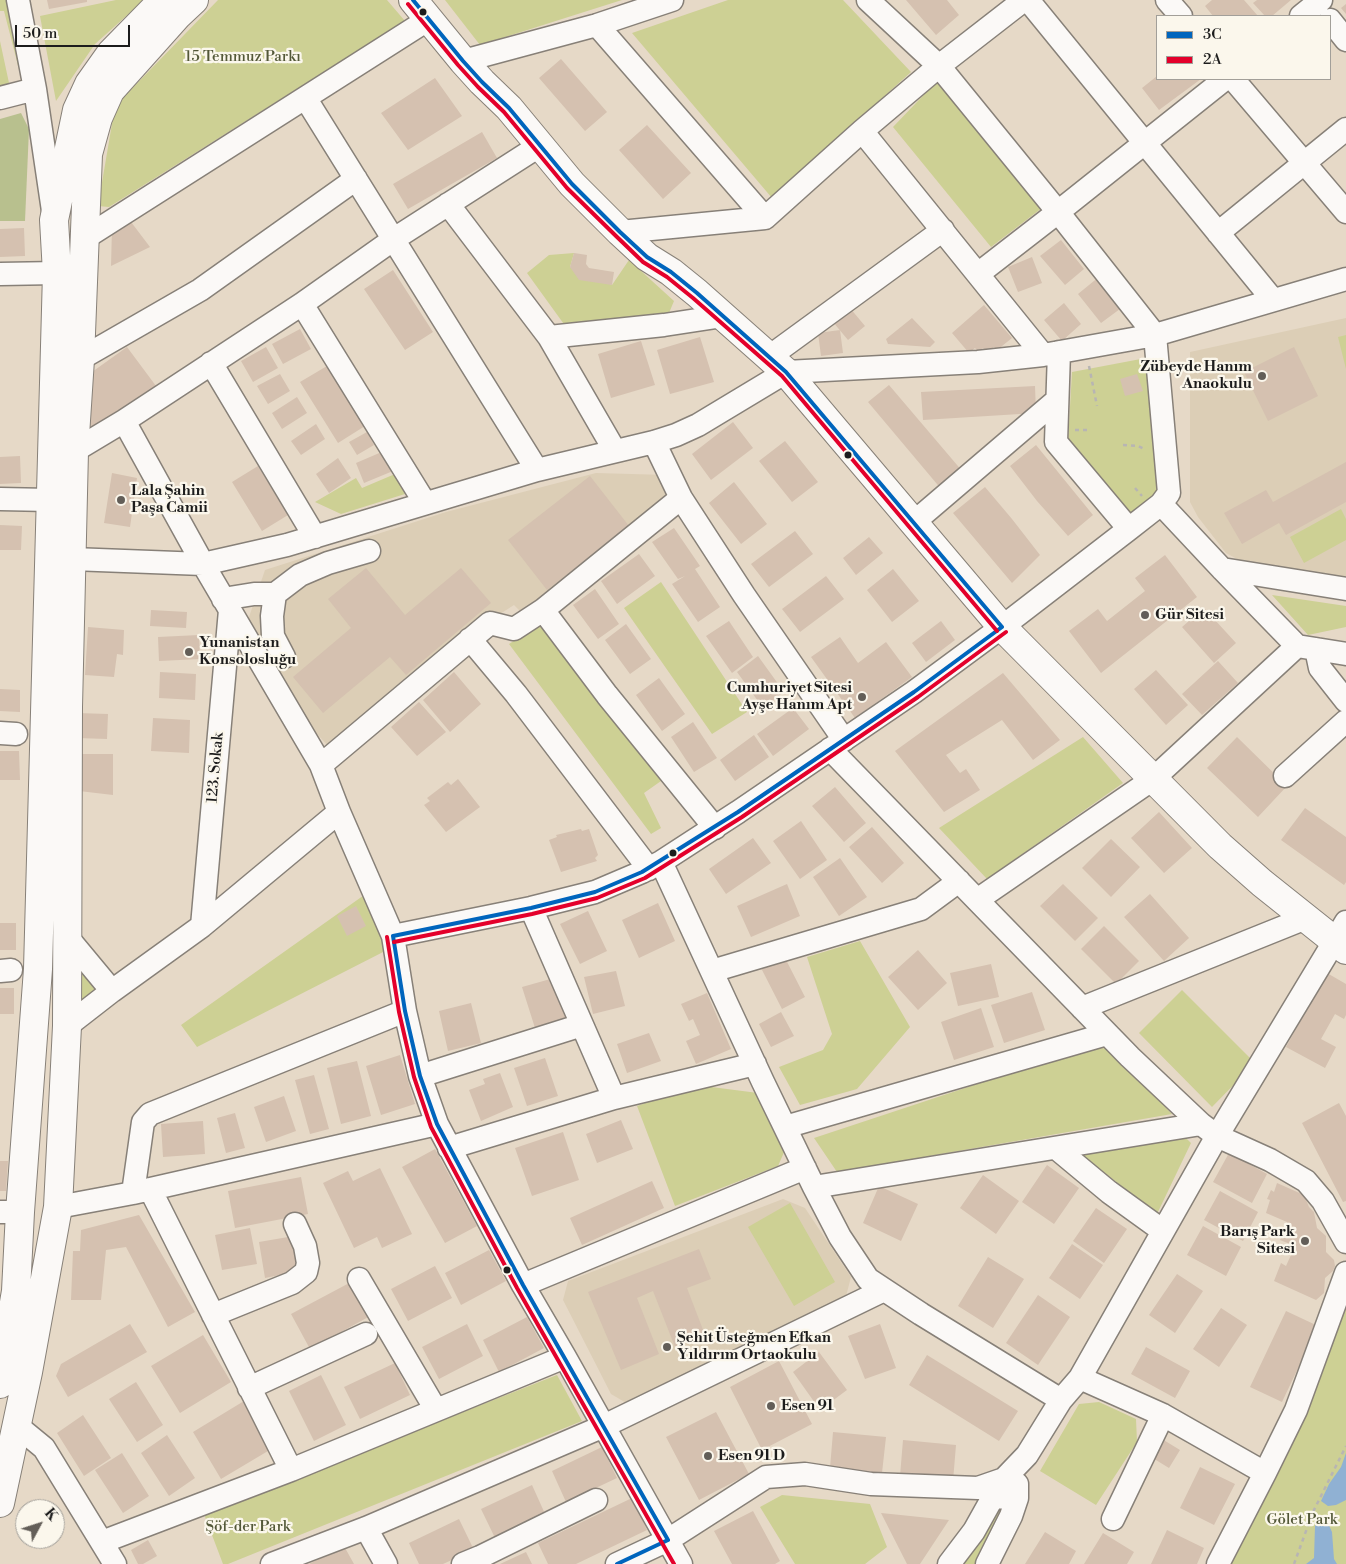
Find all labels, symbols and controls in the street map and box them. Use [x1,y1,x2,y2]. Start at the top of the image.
unlabelled marker [418,7,428,17]
scale bar [18,15,132,47]
legend [1156,15,1331,80]
text: 50 m [23,24,57,43]
text: 3C [1203,25,1222,44]
park label: 15 Temmuz Parkı [185,48,301,66]
text: 2A [1203,50,1222,69]
place label: Zübeyde Hanım Anaokulu [1141,358,1252,393]
marker: Zübeyde Hanım Anaokulu [1256,370,1268,382]
unlabelled marker [843,450,853,460]
place label: Lala Şahin Paşa Camii [131,482,208,517]
marker: Lala Şahin Paşa Camii [115,494,127,506]
place label: Gür Sitesi [1155,606,1224,624]
marker: Gür Sitesi [1139,609,1151,621]
place label: Yunanistan Konsolosluğu [199,634,296,669]
marker: Yunanistan Konsolosluğu [183,646,195,658]
place label: Cumhuriyet Sitesi Ayşe Hanım Apt [727,679,852,714]
marker: Cumhuriyet Sitesi Ayşe Hanım Apt [856,691,868,703]
street label: 123. Sokak [204,732,228,804]
unlabelled marker [668,848,678,858]
place label: Barış Park Sitesi [1220,1223,1295,1258]
marker: Barış Park Sitesi [1299,1235,1311,1247]
unlabelled marker [502,1265,512,1275]
place label: Şehit Üsteğmen Efkan Yıldırım Ortaokulu [677,1329,831,1364]
marker: Şehit Üsteğmen Efkan Yıldırım Ortaokulu [661,1341,673,1353]
place label: Esen 91 [781,1397,834,1415]
marker: Esen 91 [765,1400,777,1412]
place label: Esen 91 D [718,1447,785,1465]
marker: Esen 91 D [702,1450,714,1462]
north arrow [15,1499,65,1549]
text: K [40,1505,61,1525]
park label: Gölet Park [1266,1511,1338,1529]
park label: Şöf-der Park [205,1518,291,1536]

